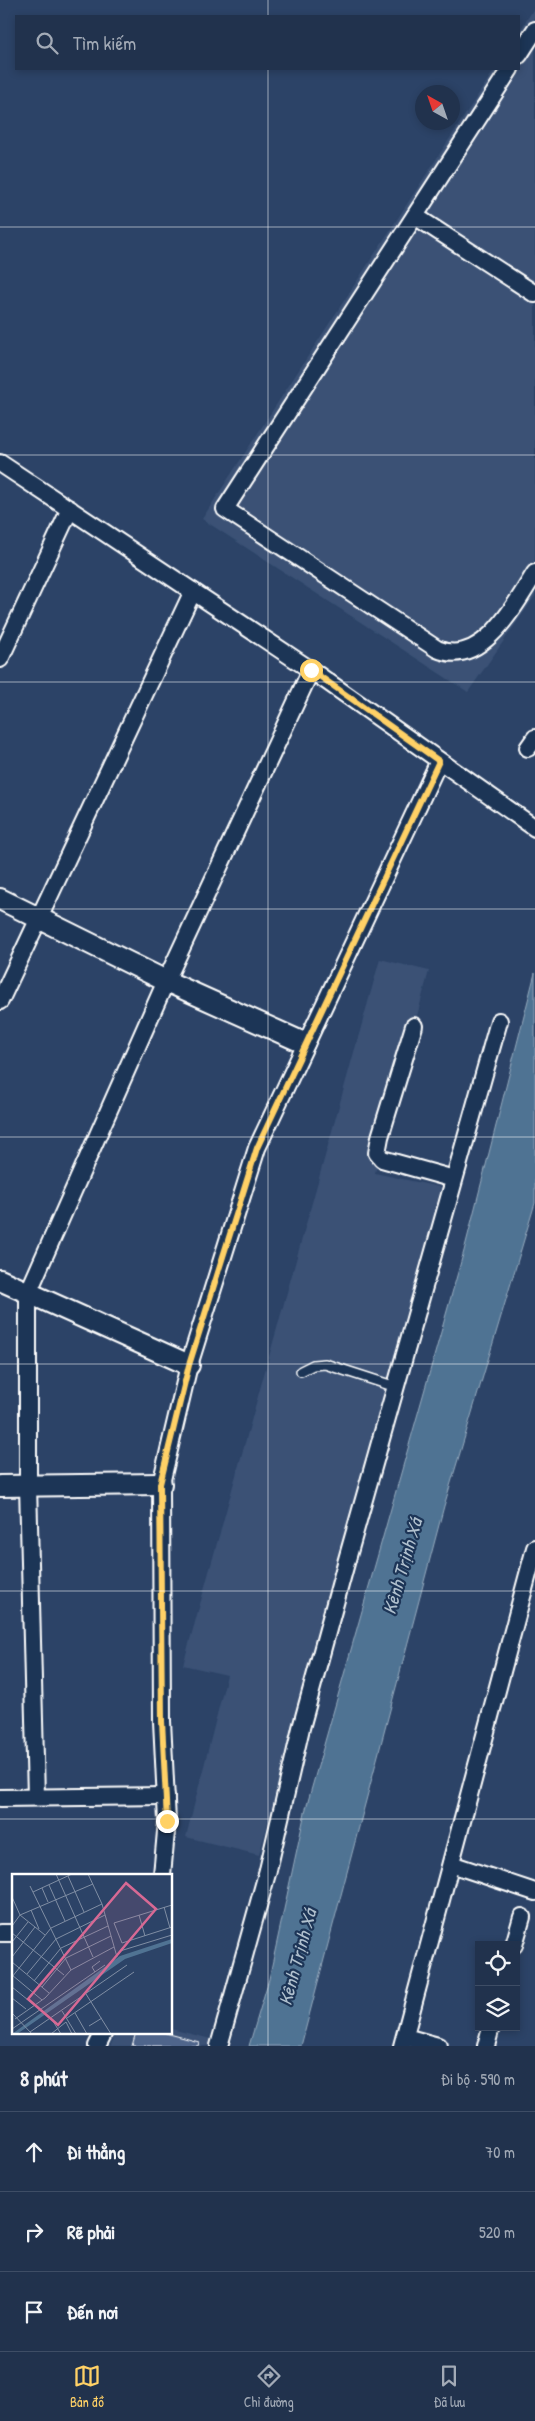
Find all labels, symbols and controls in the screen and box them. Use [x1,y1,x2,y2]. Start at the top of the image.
search box [15,15,520,70]
icon: search [33,29,61,57]
text: Tìm kiếm [73,30,136,56]
north arrow [415,85,460,130]
route start [300,659,323,682]
water label: Kênh Trịnh Xá [376,1513,429,1617]
route end [156,1810,179,1833]
inset map [12,1874,172,2034]
water label: Kênh Trịnh Xá [272,1904,323,2008]
map controls [475,1941,520,2031]
button: locate [475,1941,520,1986]
button: layers [475,1986,520,2031]
text: 8 phút [20,2064,67,2093]
text: Đi bộ · 590 m [441,2068,515,2090]
icon: ahead [20,2138,48,2166]
text: Đi thẳng [67,2139,125,2165]
text: 70 m [485,2141,515,2163]
icon: right [20,2218,48,2246]
text: Rẽ phải [67,2219,115,2245]
text: 520 m [479,2221,515,2243]
icon: arrive [20,2298,48,2326]
text: Đến nơi [67,2299,118,2325]
tab: Bản đồ [70,2362,104,2411]
tab: Chỉ đường [244,2362,294,2411]
tab: Đã lưu [434,2362,465,2411]

